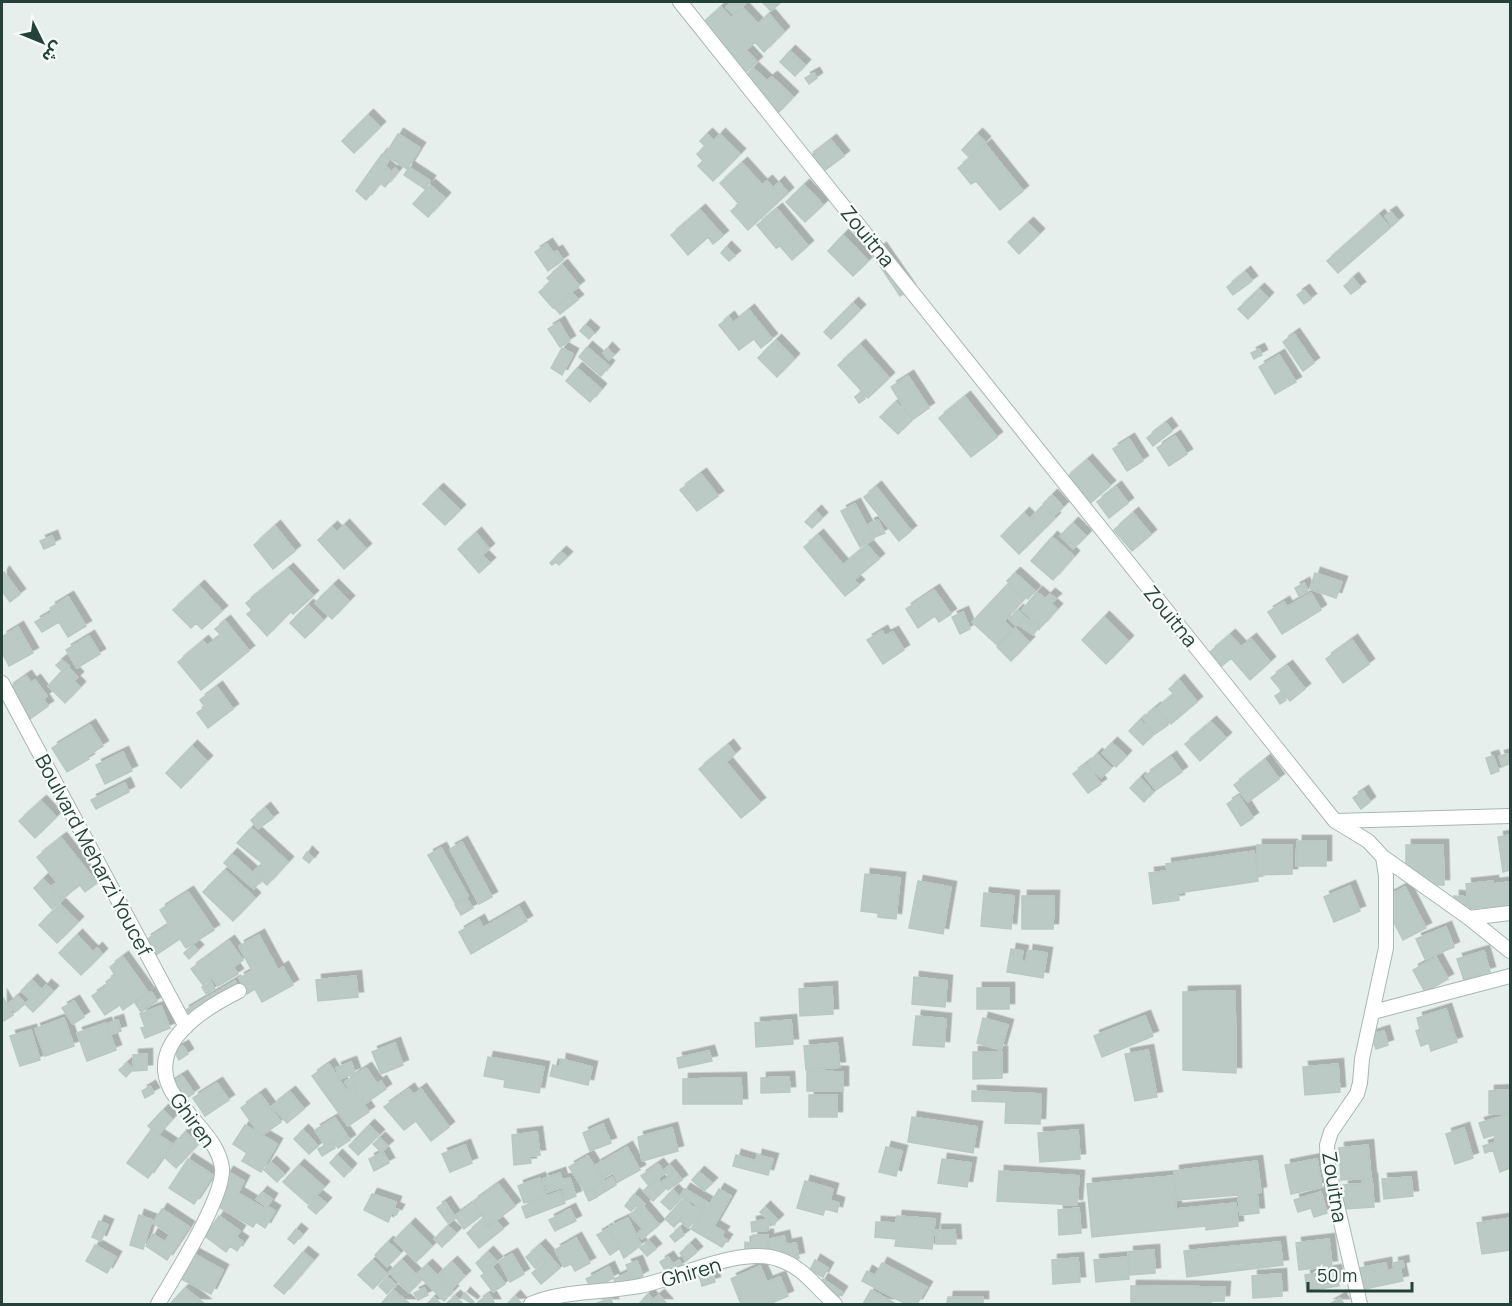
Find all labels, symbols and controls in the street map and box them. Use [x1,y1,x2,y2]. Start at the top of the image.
north arrow [12,12,72,72]
text: ش [37,37,68,68]
street label: Zouitna [835,200,901,272]
street label: Zouitna [1138,580,1204,652]
street label: Boulvard Meharzi Youcef [29,749,159,961]
street label: Ghiren [164,1087,222,1153]
street label: Zouitna [1316,1149,1354,1225]
street label: Ghiren [658,1251,724,1293]
scale bar [1308,1255,1412,1293]
text: 50 m [1317,1263,1357,1287]

